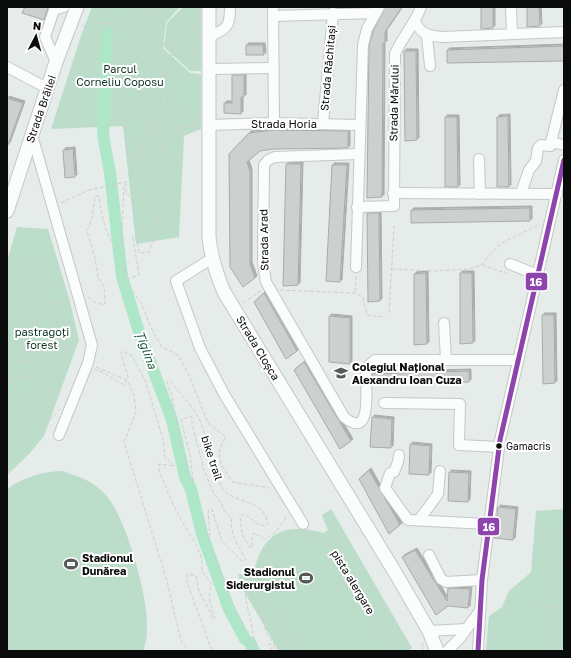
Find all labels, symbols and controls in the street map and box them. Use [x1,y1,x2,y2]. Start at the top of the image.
north arrow [16,16,56,56]
text: N [32,19,42,32]
street label: Strada Răchitași [317,24,339,111]
park label: Parcul Corneliu Coposu [76,62,164,88]
street label: Strada Mărului [386,64,401,142]
street label: Strada Brăilei [23,73,58,144]
street label: Strada Horia [251,117,317,130]
street label: Strada Arad [256,209,271,271]
line badge: 16 [525,272,548,291]
text: 16 [530,275,542,288]
street label: Strada Cloșca [233,313,283,383]
park label: pastragoți forest [15,325,69,351]
water label: Țiglina [133,329,161,372]
place label: Colegiul Național Alexandru Ioan Cuza [352,360,462,386]
school or university icon: Colegiul Național Alexandru Ioan Cuza [333,365,349,381]
street label: bike trail [199,434,226,482]
place label: Gamacris [506,440,551,452]
marker: Gamacris [494,441,504,451]
line badge: 16 [477,517,500,536]
text: 16 [483,520,495,533]
street label: pista alergare [329,547,378,616]
place label: Stadionul Dunărea [82,551,134,577]
sports icon: Stadionul Dunărea [63,556,79,572]
place label: Stadionul Siderurgistul [226,565,295,591]
sports icon: Stadionul Siderurgistul [298,570,314,586]

